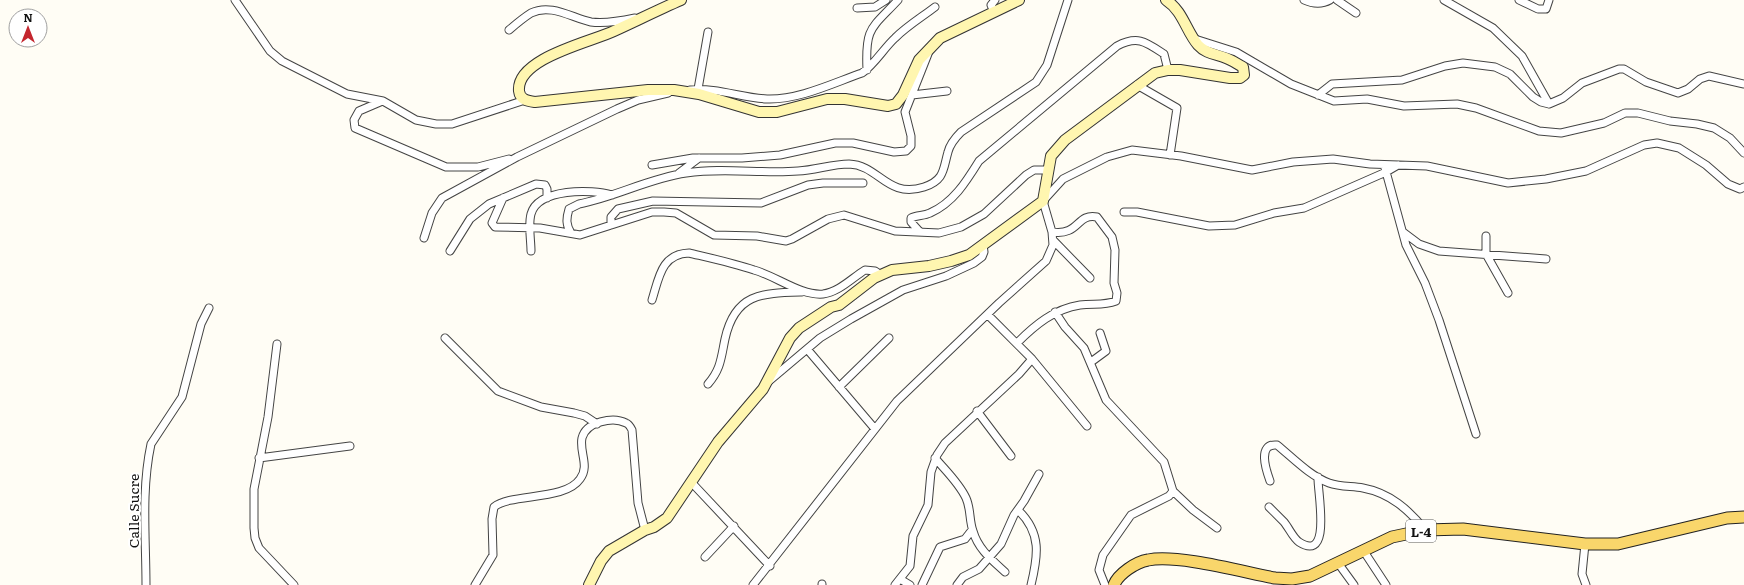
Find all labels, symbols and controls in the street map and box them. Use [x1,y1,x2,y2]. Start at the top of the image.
north arrow [8,8,48,48]
text: N [23,9,33,25]
street label: Calle Sucre [123,474,143,548]
road number: L-4 [1406,520,1436,542]

